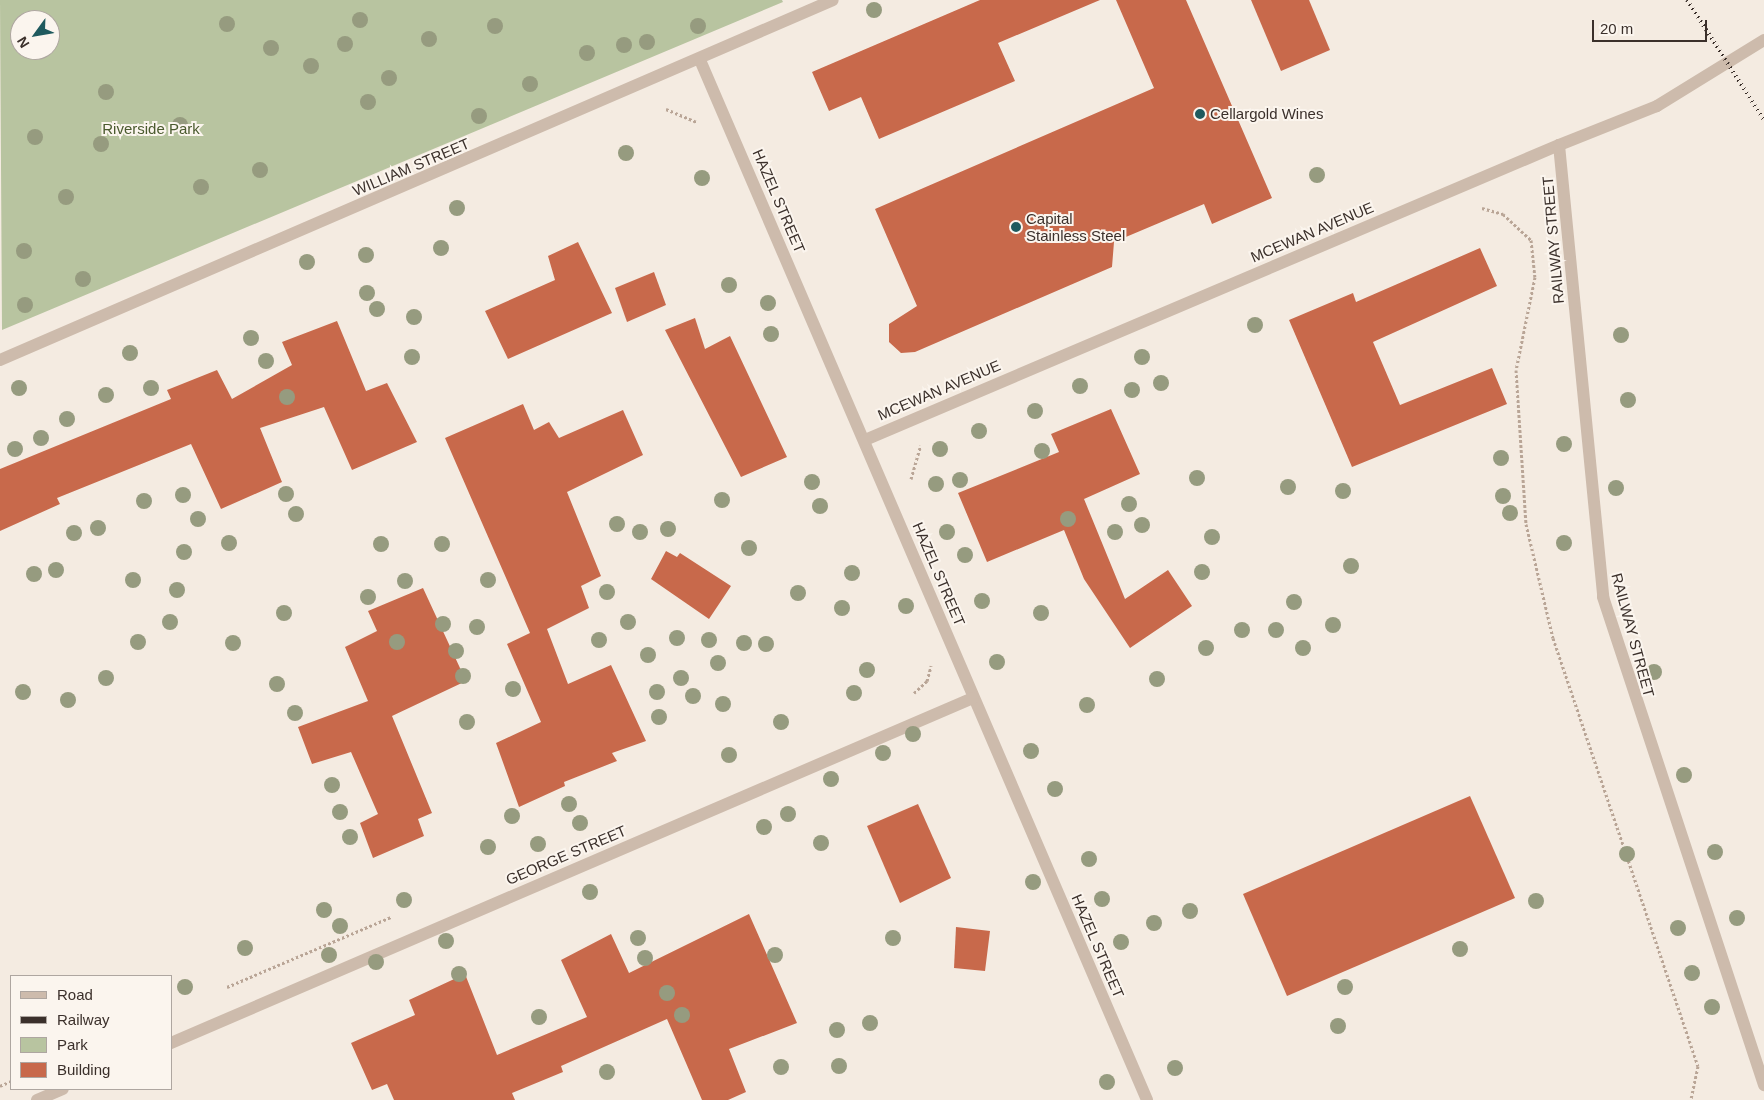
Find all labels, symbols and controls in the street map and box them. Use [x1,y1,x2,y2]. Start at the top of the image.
north arrow [10,10,60,60]
scale bar [1594,10,1709,42]
text: 20 m [1600,20,1633,37]
text: N [14,34,33,51]
place label: Cellargold Wines [1210,105,1323,123]
marker: Cellargold Wines [1194,108,1206,120]
park label: Riverside Park [102,120,200,138]
street label: WILLIAM STREET [350,134,472,200]
street label: HAZEL STREET [749,146,809,256]
street label: RAILWAY STREET [1538,175,1568,305]
street label: MCEWAN AVENUE [1247,198,1377,266]
place label: Capital Stainless Steel [1026,209,1125,244]
marker: Capital Stainless Steel [1010,221,1022,233]
street label: MCEWAN AVENUE [874,356,1004,424]
street label: HAZEL STREET [909,519,969,629]
street label: RAILWAY STREET [1608,571,1658,699]
street label: GEORGE STREET [503,821,629,889]
street label: HAZEL STREET [1068,891,1128,1001]
legend [10,975,172,1090]
text: Road [57,986,93,1003]
text: Railway [57,1011,110,1028]
text: Park [57,1036,88,1053]
text: Building [57,1061,110,1078]

